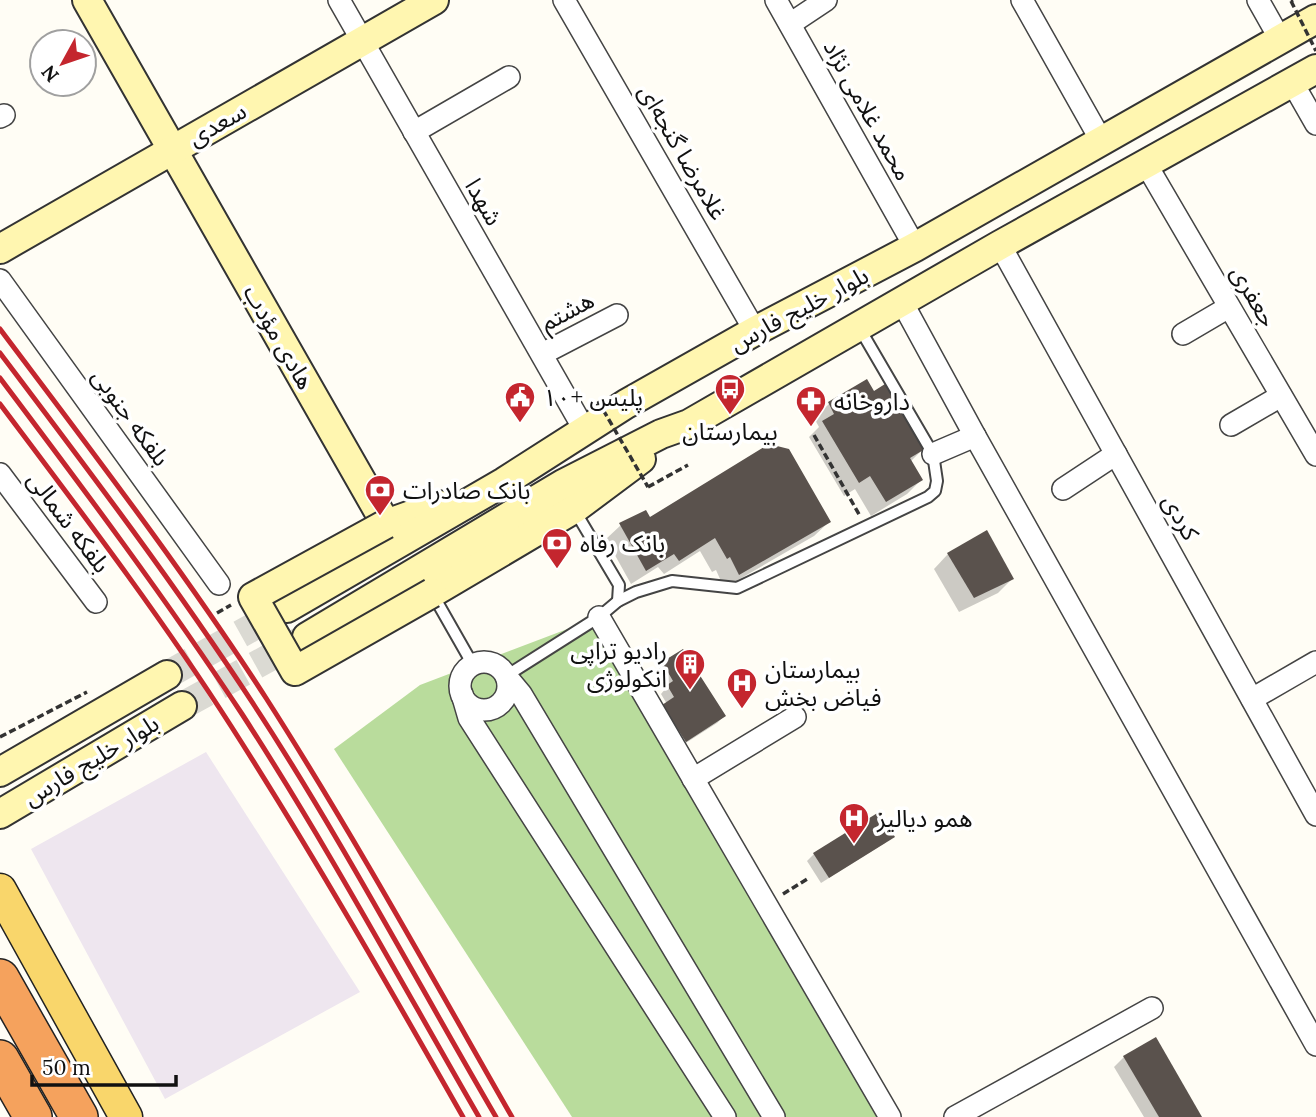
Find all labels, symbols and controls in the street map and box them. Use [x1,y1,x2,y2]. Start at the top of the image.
north arrow [28,28,98,98]
street label: محمد غلامی نژاد [817,34,919,186]
text: N [36,60,64,87]
street label: غلامرضا گنجه‌ای [632,79,734,225]
street label: سعدی [182,95,252,153]
street label: شهدا [458,173,510,231]
street label: بلوار خلیج فارس [724,259,875,360]
street label: جعفری [1224,260,1284,332]
street label: هادی مؤدب [237,279,321,395]
street label: هشتم [535,284,600,340]
street label: بلفکه جنوبی [85,362,177,472]
bus stop icon: بیمارستان [713,372,747,416]
public building icon: پلیس +۱۰ [503,380,537,424]
place label: پلیس +۱۰ [543,382,643,413]
pharmacy icon: داروخانه [794,384,828,428]
place label: داروخانه [834,386,910,417]
place label: بیمارستان [682,416,778,447]
street label: بلفکه شمالی [21,465,117,579]
bank icon: بانک صادرات [363,473,397,517]
place label: بانک صادرات [403,475,530,506]
street label: کردی [1156,488,1207,547]
bank icon: بانک رفاه [540,526,574,570]
place label: بانک رفاه [580,528,665,559]
place label: رادیو تراپی انکولوژی [570,635,667,694]
building icon: رادیو تراپی انکولوژی [673,647,707,691]
place label: بیمارستان فیاض بخش [765,654,882,713]
hospital icon: بیمارستان فیاض بخش [725,666,759,710]
street label: بلوار خلیج فارس [18,707,166,814]
hospital icon: همو دیالیز [837,801,871,845]
place label: همو دیالیز [876,803,973,834]
scale bar [32,1044,175,1088]
text: 50 m [42,1054,91,1081]

